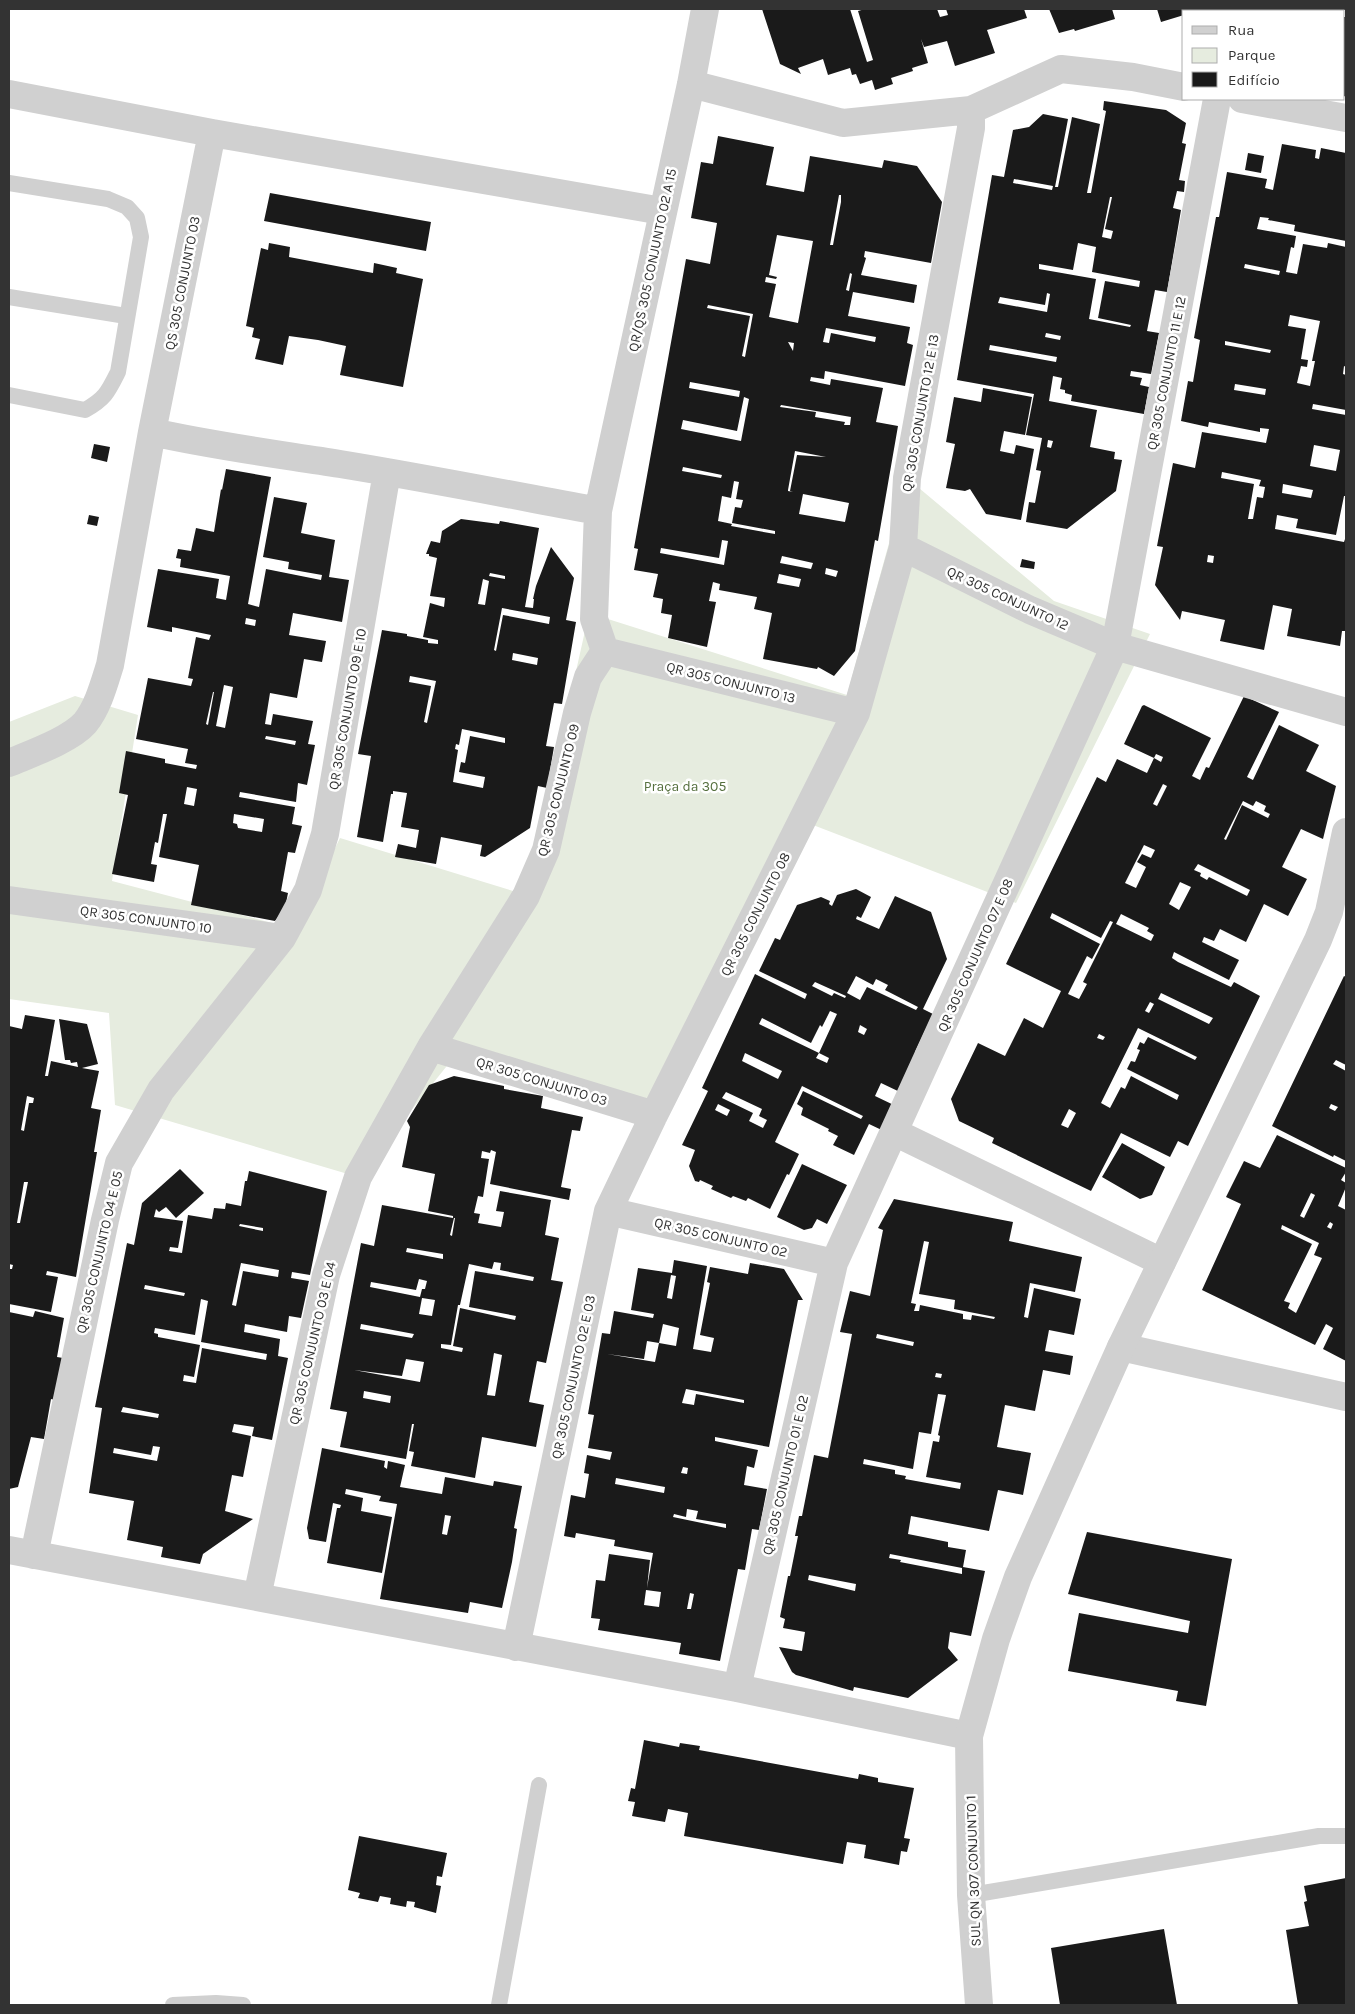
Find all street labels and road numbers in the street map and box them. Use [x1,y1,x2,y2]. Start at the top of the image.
street label: QR/QS 305 CONJUNTO 02 A 15 [625,167,680,353]
street label: QS 305 CONJUNTO 03 [161,215,204,352]
street label: QR 305 CONJUNTO 11 E 12 [1143,295,1190,451]
street label: QR 305 CONJUNTO 12 E 13 [898,333,943,493]
street label: QR 305 CONJUNTO 12 [944,563,1071,634]
street label: QR 305 CONJUNTO 09 E 10 [325,627,370,791]
street label: QR 305 CONJUNTO 13 [664,658,797,707]
street label: QR 305 CONJUNTO 09 [534,722,583,858]
street label: QR 305 CONJUNTO 08 [717,849,794,979]
street label: QR 305 CONJUNTO 07 E 08 [934,876,1017,1035]
street label: QR 305 CONJUNTO 10 [79,902,213,937]
street label: QR 305 CONJUNTO 03 [474,1053,610,1110]
street label: QR 305 CONJUNTO 04 E 05 [72,1169,127,1335]
street label: QR 305 CONJUNTO 02 [653,1214,789,1261]
street label: QR 305 CONJUNTO 03 E 04 [285,1260,340,1426]
street label: QR 305 CONJUNTO 02 E 03 [548,1294,599,1461]
street label: QR 305 CONJUNTO 01 E 02 [759,1393,812,1557]
street label: SUL QN 307 CONJUNTO 1 [962,1795,985,1947]

